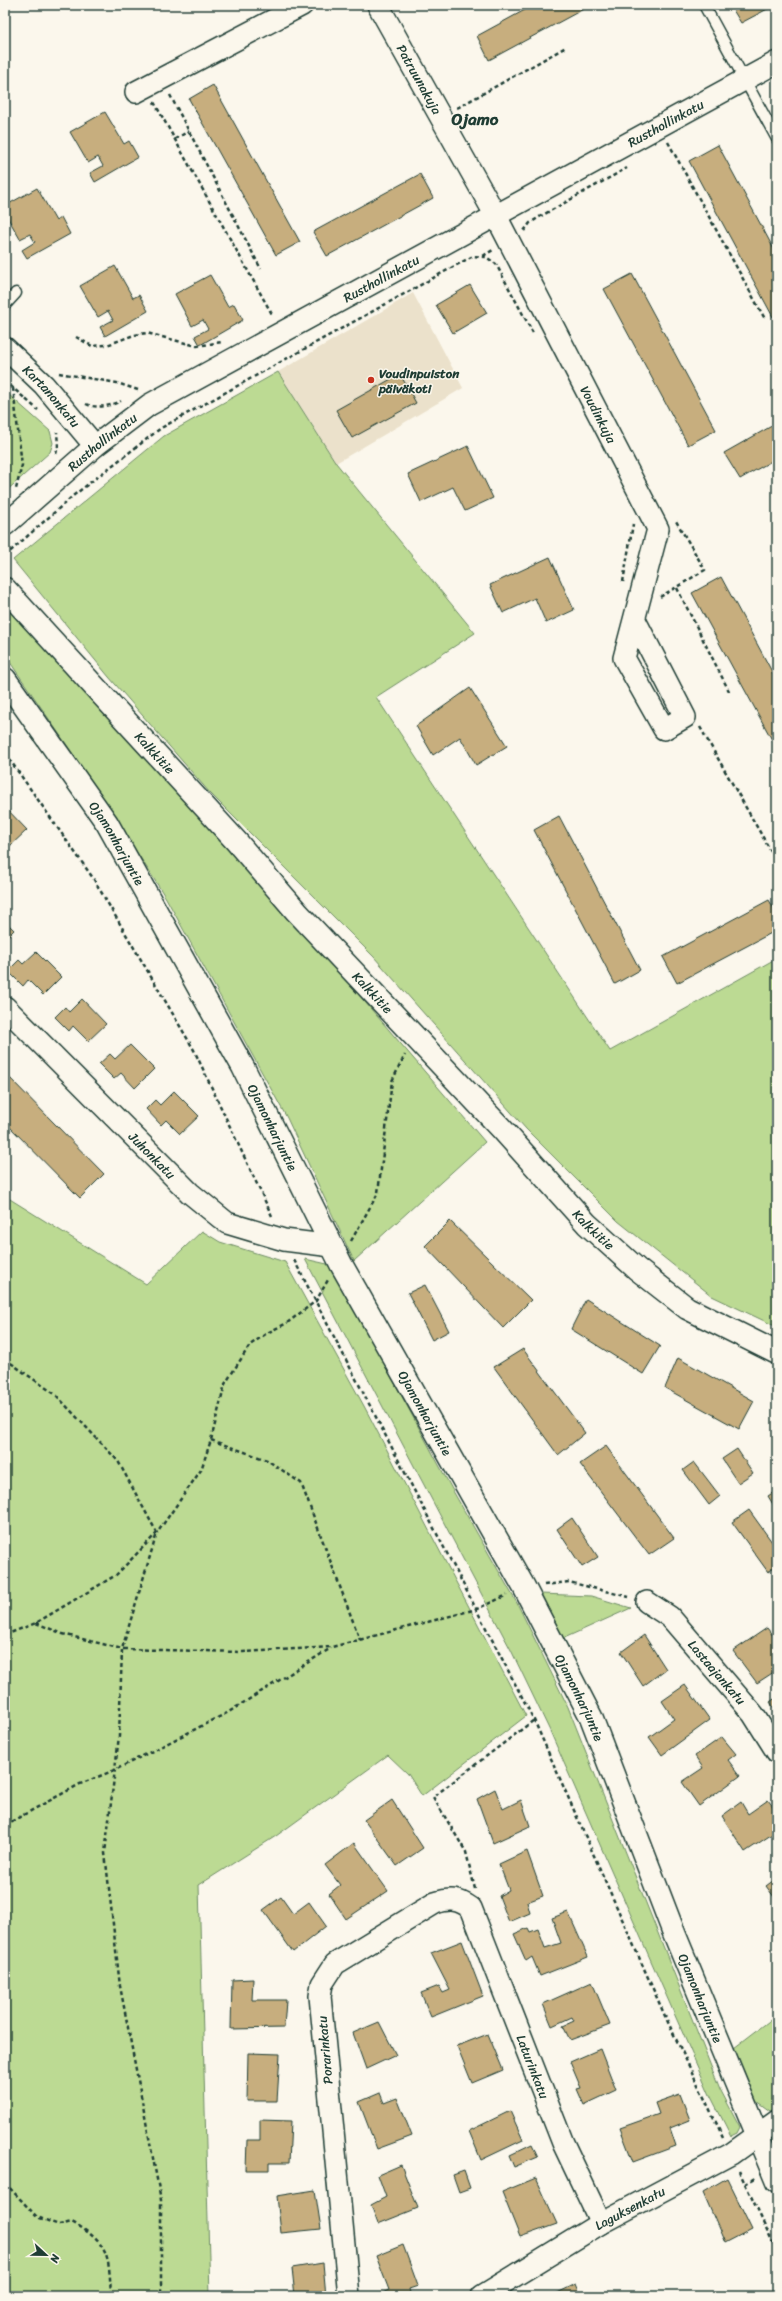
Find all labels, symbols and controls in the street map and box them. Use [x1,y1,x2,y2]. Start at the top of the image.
street label: Patruunakuja [391,40,449,119]
street label: Rusthollinkatu [623,93,708,153]
district label: Ojamo [452,104,499,134]
street label: Rusthollinkatu [339,248,424,309]
street label: Kartanonkatu [17,359,86,433]
place label: Voudinpuiston päiväkoti [378,362,460,400]
marker: Voudinpuiston päiväkoti [366,375,376,385]
street label: Voudinkuja [574,381,623,448]
street label: Rusthollinkatu [62,406,142,477]
street label: Kalkkitie [129,726,181,780]
street label: Ojamonharjuntie [83,796,151,890]
street label: Kalkkitie [347,966,399,1019]
street label: Ojamonharjuntie [241,1080,304,1175]
street label: Juhonkatu [123,1125,182,1184]
street label: Kalkkitie [567,1204,620,1256]
street label: Ojamonharjuntie [392,1366,459,1460]
street label: Lastaajankatu [682,1634,752,1710]
street label: Ojamonharjuntie [549,1650,611,1745]
street label: Ojamonharjuntie [672,1950,730,2046]
street label: Porarinkatu [311,2015,339,2085]
street label: Laturinkatu [510,2031,556,2102]
street label: Laguksenkatu [590,2180,669,2236]
north arrow [26,2235,66,2275]
text: N [44,2251,65,2266]

